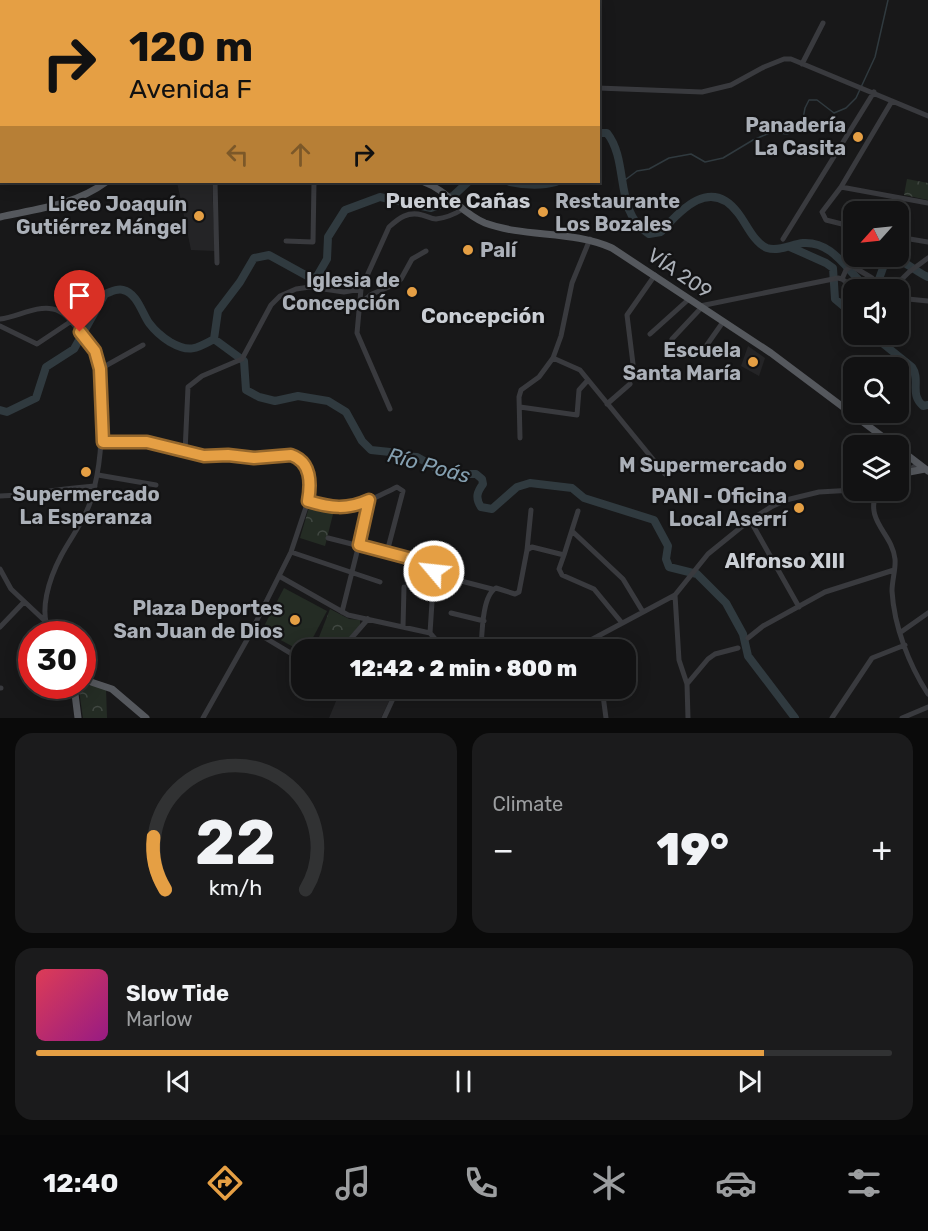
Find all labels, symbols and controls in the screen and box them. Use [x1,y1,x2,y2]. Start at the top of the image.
text: 120 m [129,22,253,72]
icon: right [30,24,108,102]
text: Avenida F [129,73,252,105]
place label: Panadería La Casita [745,113,846,160]
marker: Panadería La Casita [851,130,865,144]
icon: left [221,138,254,171]
icon: ahead [284,138,317,171]
icon: right [347,138,380,171]
district label: Puente Cañas [386,188,530,213]
place label: Restaurante Los Bozales [555,189,680,236]
place label: Liceo Joaquín Gutiérrez Mángel [16,192,187,239]
north arrow [843,201,909,267]
map controls [843,201,909,501]
marker: Restaurante Los Bozales [536,205,550,219]
marker: Liceo Joaquín Gutiérrez Mángel [192,209,206,223]
place label: Palí [480,238,518,262]
marker: Palí [461,243,475,257]
street label: VÍA 209 [643,243,717,303]
place label: Iglesia de Concepción [282,268,400,315]
pin [54,270,105,332]
icon: arrive [63,279,96,312]
button: sound [843,279,909,345]
marker: Iglesia de Concepción [405,285,419,299]
district label: Concepción [421,303,545,328]
place label: Escuela Santa María [623,338,741,385]
marker: Escuela Santa María [746,355,760,369]
button: search [843,357,909,423]
button: layers [843,435,909,501]
water label: Río Poás [385,442,473,488]
place label: M Supermercado [619,453,787,477]
marker: M Supermercado [792,458,806,472]
marker: Supermercado La Esperanza [79,465,93,479]
place label: Supermercado La Esperanza [12,482,160,529]
place label: PANI - Oficina Local Aserrí [651,484,788,531]
marker: PANI - Oficina Local Aserrí [792,501,806,515]
position arrow [402,539,466,603]
district label: Alfonso XIII [725,548,845,573]
place label: Plaza Deportes San Juan de Dios [114,596,283,643]
marker: Plaza Deportes San Juan de Dios [288,613,302,627]
speed limit sign: 30 [18,621,96,699]
text: 12:42 · 2 min · 800 m [350,655,577,682]
text: Climate [493,792,563,816]
text: 22 [195,806,276,880]
text: 19° [656,823,729,876]
text: − [493,830,514,869]
text: + [871,830,892,869]
text: km/h [209,875,263,900]
text: Slow Tide [126,980,229,1007]
text: Marlow [126,1007,193,1031]
icon: previous [162,1065,195,1098]
icon: pause [447,1065,480,1098]
icon: next [733,1065,766,1098]
icon: directions [204,1162,246,1204]
icon: music [332,1162,374,1204]
icon: phone [460,1162,502,1204]
icon: climate [588,1162,630,1204]
icon: car [715,1162,757,1204]
icon: filters [843,1162,885,1204]
text: 12:40 [43,1167,119,1199]

